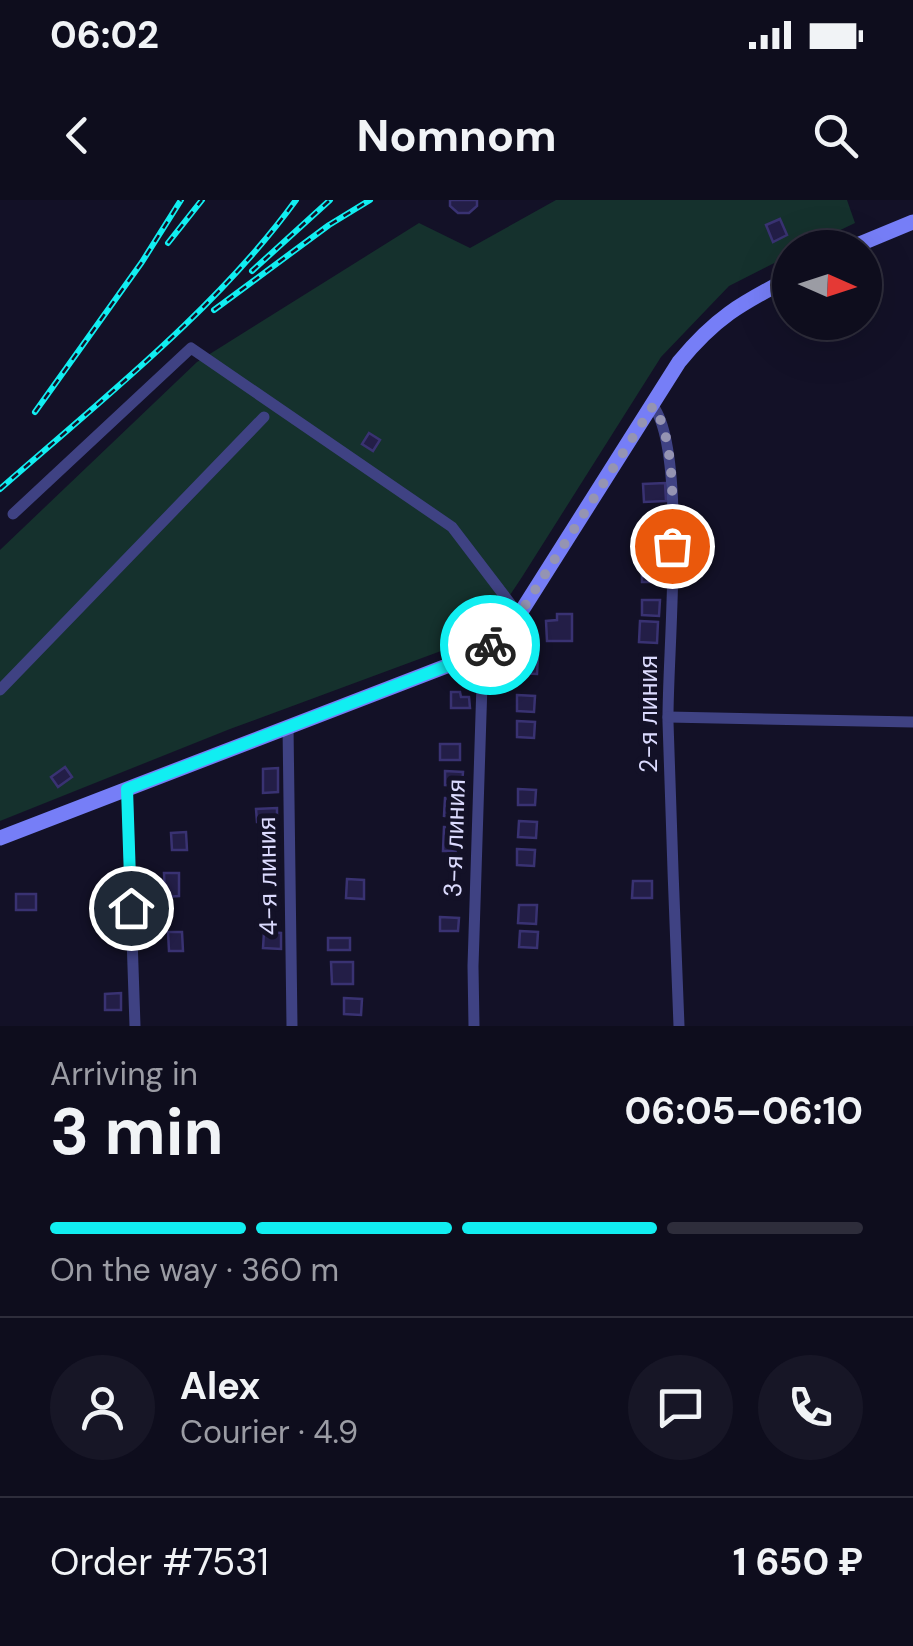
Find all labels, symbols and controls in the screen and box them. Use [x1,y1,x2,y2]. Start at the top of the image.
text: 06:02 [50,10,159,60]
text: Nomnom [356,106,557,165]
icon: back [50,108,105,163]
icon: search [808,108,863,163]
north arrow [772,230,882,340]
map controls [772,230,882,340]
pin [630,504,715,589]
icon: bag [645,519,700,574]
courier [440,595,540,695]
icon: bike [463,618,518,673]
street label: 2-я линия [632,655,665,773]
street label: 3-я линия [436,778,473,898]
street label: 4-я линия [250,816,285,936]
pin [89,866,174,951]
icon: home [104,881,159,936]
text: Arriving in [50,1053,198,1095]
text: 06:05–06:10 [625,1086,863,1136]
text: 3 min [50,1090,224,1174]
text: On the way · 360 m [50,1249,339,1291]
button: person [50,1355,155,1460]
button: chat [628,1355,733,1460]
button: phone [758,1355,863,1460]
text: Alex [180,1361,260,1411]
text: Courier · 4.9 [180,1411,358,1453]
text: Order #7531 [50,1537,269,1587]
text: 1 650 ₽ [733,1537,863,1587]

